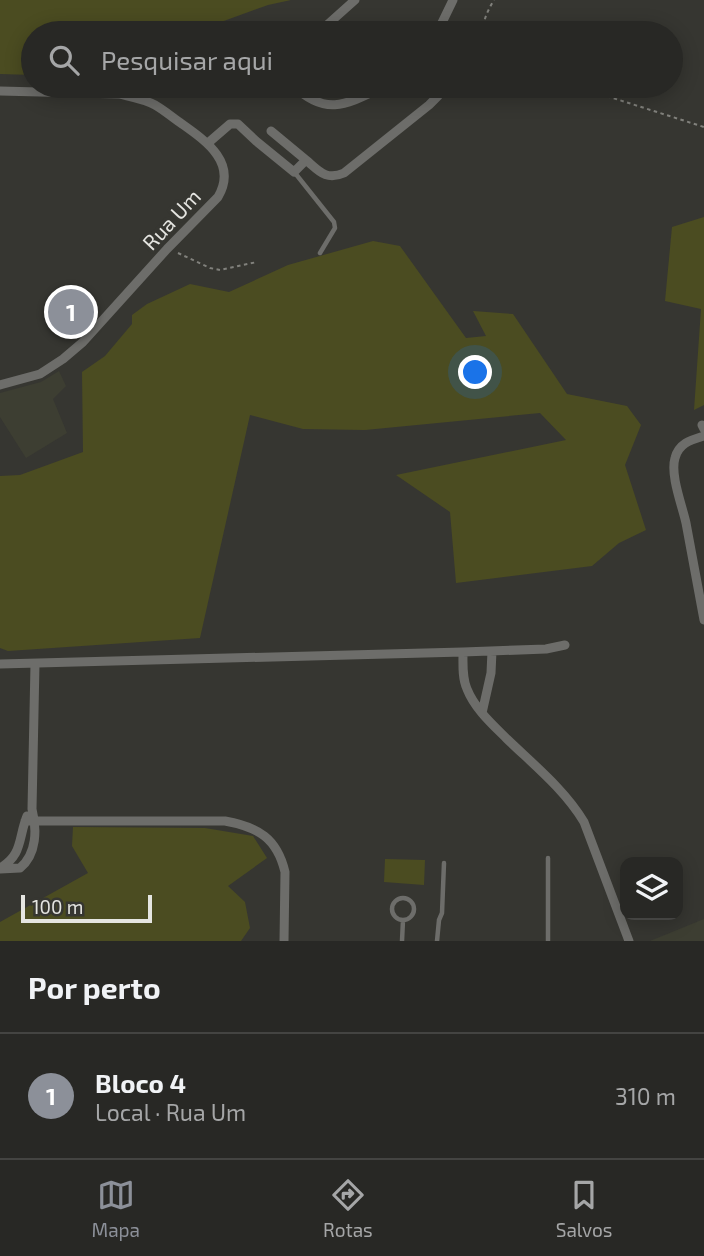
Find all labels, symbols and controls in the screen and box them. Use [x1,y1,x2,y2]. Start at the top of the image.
search box [21,21,683,98]
icon: search [45,41,83,79]
text: Pesquisar aqui [101,44,273,75]
street label: Rua Um [137,184,205,254]
pin: 1 [48,286,94,338]
your location [458,355,492,389]
map controls [620,857,683,920]
button: layers [620,857,683,920]
scale bar [21,892,152,924]
text: 100 m [32,895,83,918]
text: Por perto [28,969,161,1005]
text: Bloco 4 [95,1067,186,1098]
text: 1 [46,1082,56,1110]
text: 310 m [615,1082,676,1110]
text: Local · Rua Um [95,1098,246,1126]
tab: Mapa [91,1176,140,1241]
tab: Rotas [323,1176,373,1241]
tab: Salvos [556,1176,612,1241]

